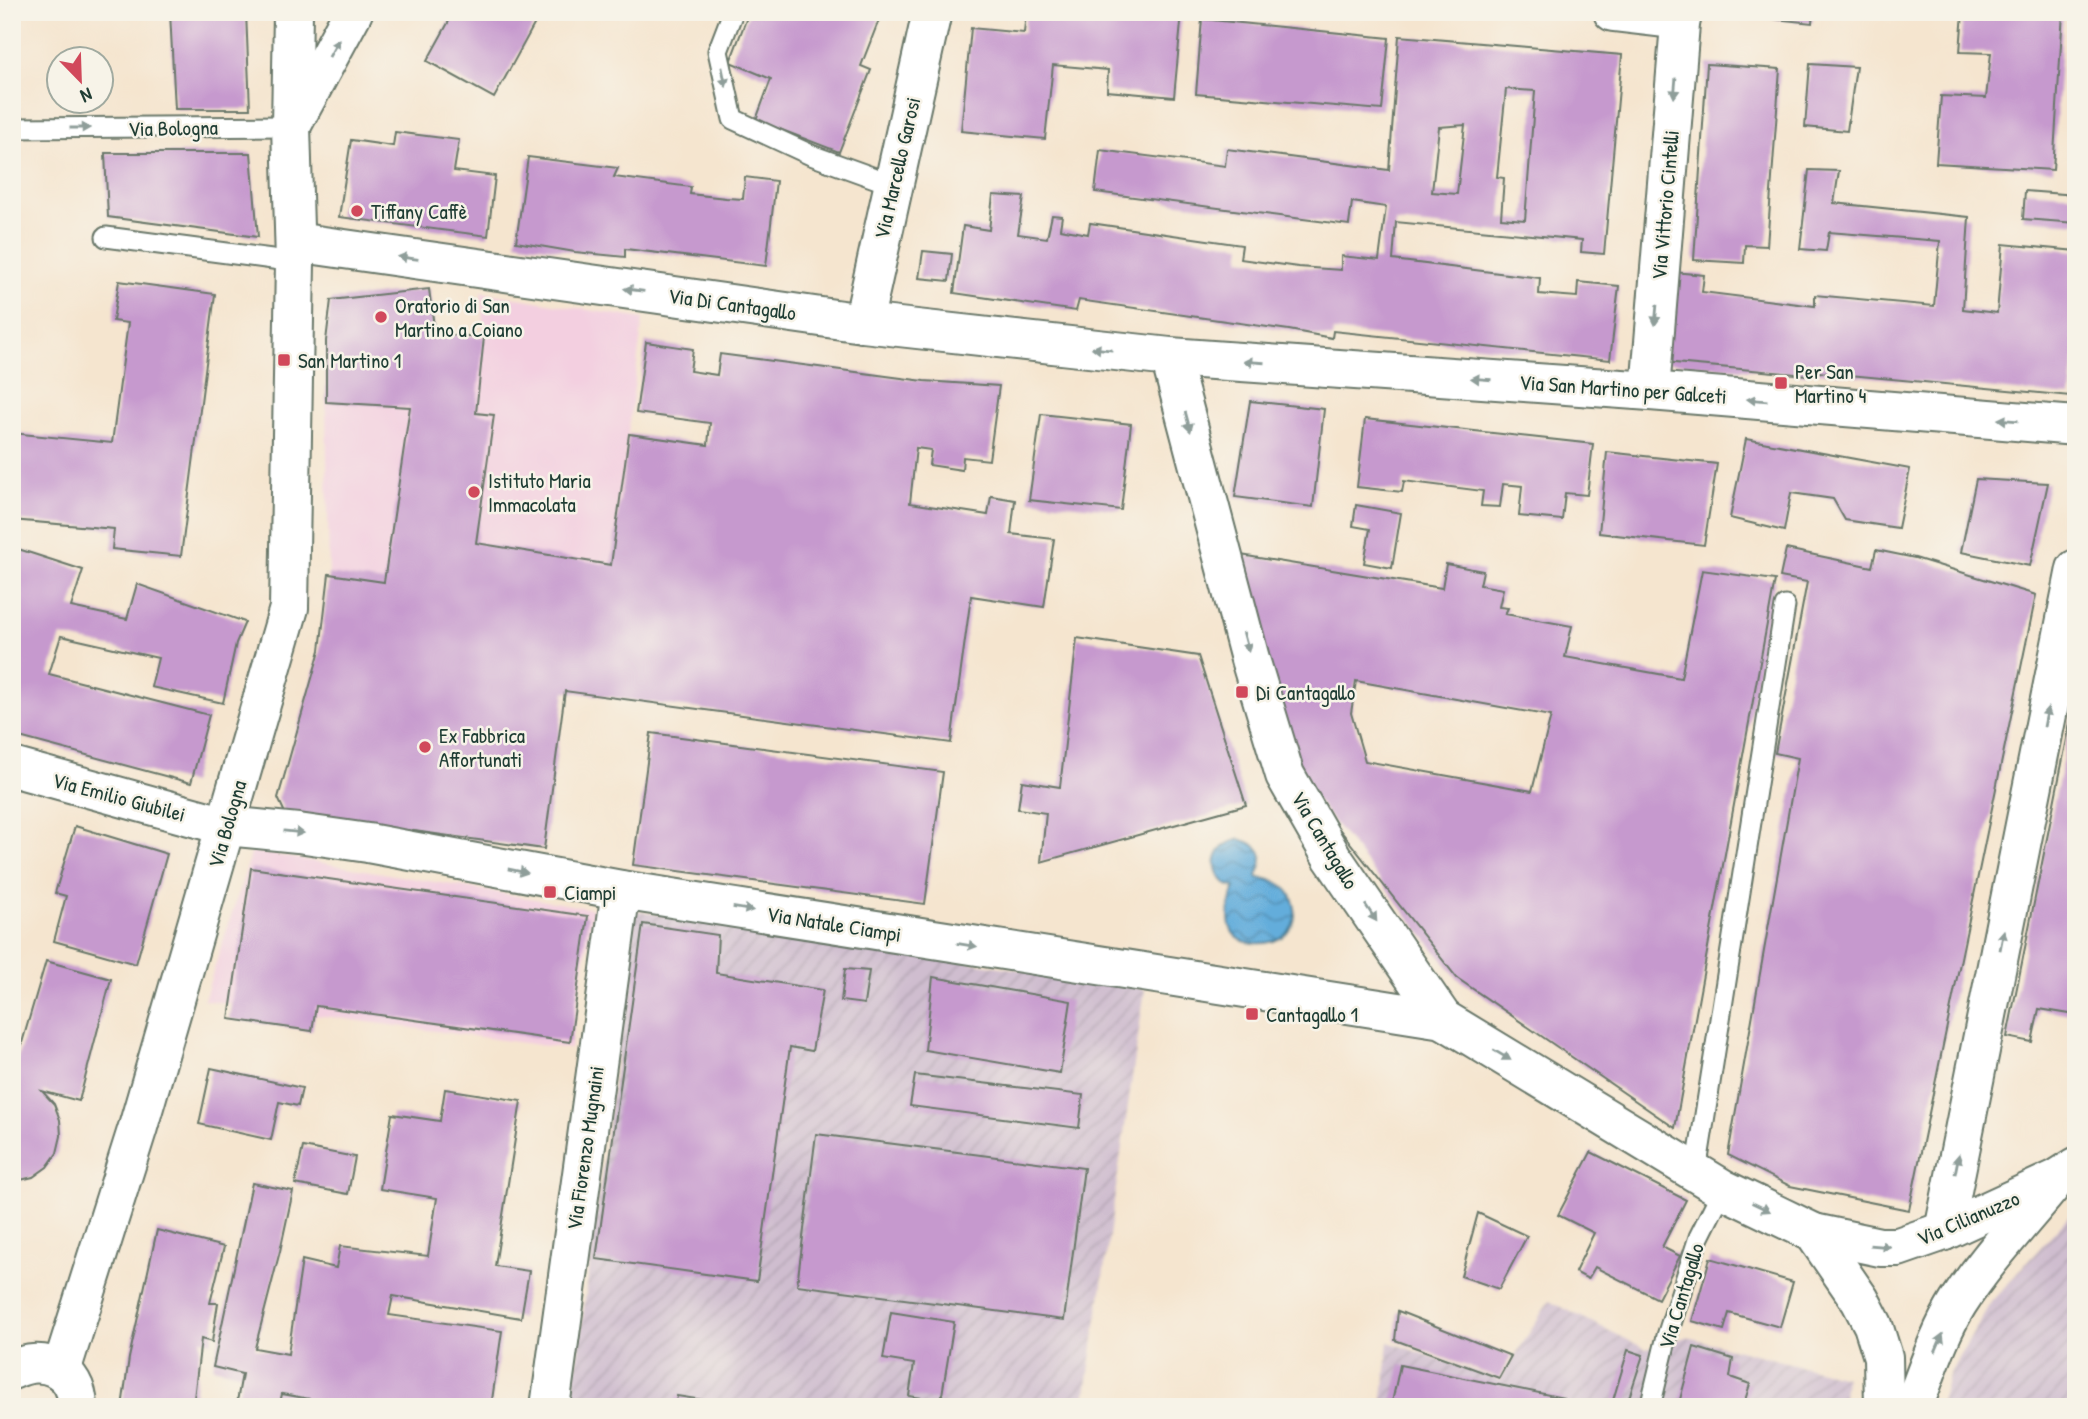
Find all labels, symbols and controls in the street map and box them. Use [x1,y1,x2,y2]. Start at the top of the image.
one-way arrow [328,38,340,57]
north arrow [46,46,116,116]
one-way arrow [718,66,729,88]
one-way arrow [1669,77,1680,99]
text: N [77,82,96,110]
street label: Via Marcello Garosi [867,94,927,242]
street label: Via Bologna [128,113,218,143]
one-way arrow [70,123,92,134]
street label: Via Vittorio Cintelli [1644,129,1686,281]
place label: Tiffany Caffè [371,197,467,226]
marker: Tiffany Caffè [349,203,365,219]
one-way arrow [397,252,419,263]
street label: Via Di Cantagallo [666,281,798,327]
one-way arrow [622,285,644,296]
place label: Oratorio di San Martino a Coiano [395,291,522,344]
one-way arrow [1650,304,1661,326]
marker: Oratorio di San Martino a Coiano [373,309,389,325]
one-way arrow [1091,343,1113,354]
place label: San Martino 1 [298,346,401,375]
marker: San Martino 1 [276,352,292,368]
one-way arrow [1243,357,1265,368]
place label: Per San Martino 4 [1795,357,1867,410]
street label: Via San Martino per Galceti [1518,367,1728,411]
one-way arrow [1470,373,1492,384]
marker: Per San Martino 4 [1773,375,1789,391]
one-way arrow [1745,394,1767,405]
one-way arrow [1183,412,1193,433]
one-way arrow [1997,414,2019,425]
place label: Istituto Maria Immacolata [488,466,591,519]
marker: Istituto Maria Immacolata [466,484,482,500]
one-way arrow [1241,632,1252,654]
place label: Di Cantagallo [1256,678,1355,707]
marker: Di Cantagallo [1234,684,1250,700]
one-way arrow [2041,706,2052,728]
place label: Ex Fabbrica Affortunati [439,721,525,774]
marker: Ex Fabbrica Affortunati [417,739,433,755]
street label: Via Emilio Giubilei [49,765,189,829]
street label: Via Bologna [201,777,253,871]
street label: Via Cantagallo [1284,786,1366,894]
one-way arrow [283,827,305,838]
one-way arrow [507,866,529,877]
place label: Ciampi [564,878,616,907]
marker: Ciampi [542,884,558,900]
street label: Via Natale Ciampi [765,899,903,949]
one-way arrow [1364,903,1377,923]
one-way arrow [732,904,754,915]
one-way arrow [1996,929,2007,951]
one-way arrow [956,939,978,950]
place label: Cantagallo 1 [1266,1000,1358,1029]
marker: Cantagallo 1 [1244,1006,1260,1022]
one-way arrow [1492,1048,1511,1061]
street label: Via Fiorenzo Mugnaini [559,1064,611,1232]
one-way arrow [1952,1153,1963,1175]
street label: Via Cilianuzzo [1912,1183,2024,1253]
one-way arrow [1751,1201,1771,1213]
street label: Via Cantagallo [1651,1239,1711,1353]
one-way arrow [1870,1241,1892,1252]
one-way arrow [1933,1333,1944,1354]

